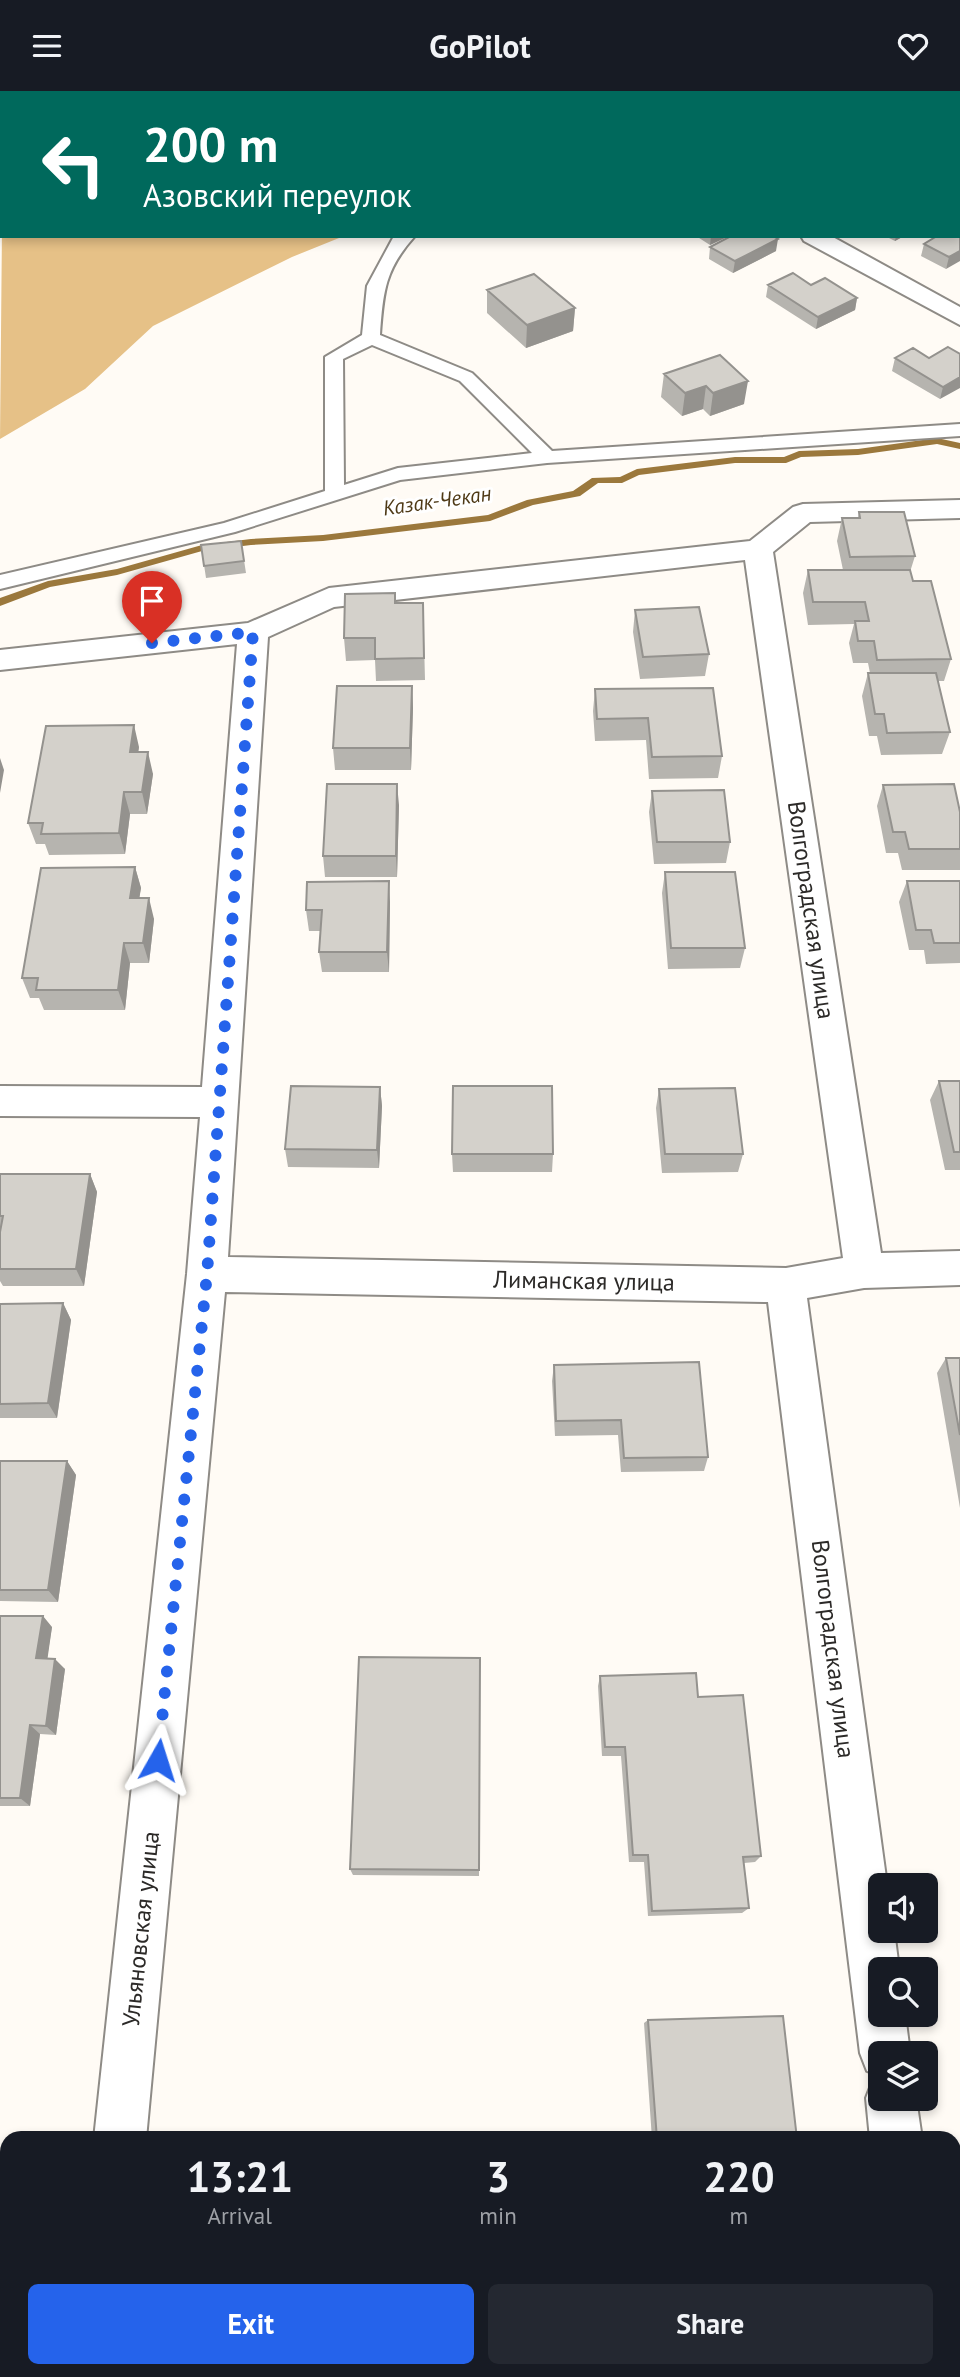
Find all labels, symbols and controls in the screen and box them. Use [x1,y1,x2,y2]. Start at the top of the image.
text: GoPilot [429,25,531,67]
icon: menu [28,27,66,65]
icon: heart [894,27,932,65]
text: 200 m [143,112,278,176]
icon: left [28,119,119,210]
text: Азовский переулок [143,174,412,216]
water label: Казак-Чекан [381,480,493,521]
pin [122,571,182,643]
icon: arrive [133,582,171,620]
street label: Волгоградская улица [781,799,842,1021]
street label: Лиманская улица [492,1263,675,1298]
street label: Волгоградская улица [805,1538,862,1760]
position arrow [121,1723,195,1797]
street label: Ульяновская улица [115,1830,166,2028]
map controls [868,1873,938,2111]
button: sound [868,1873,938,1943]
button: search [868,1957,938,2027]
button: layers [868,2041,938,2111]
text: 13:21 [186,2149,293,2204]
text: 3 [486,2149,510,2204]
text: 220 [703,2149,775,2204]
text: Arrival [207,2201,272,2230]
text: min [479,2201,517,2230]
text: m [730,2201,748,2230]
button: Exit [28,2284,474,2364]
button: Share [488,2284,933,2364]

